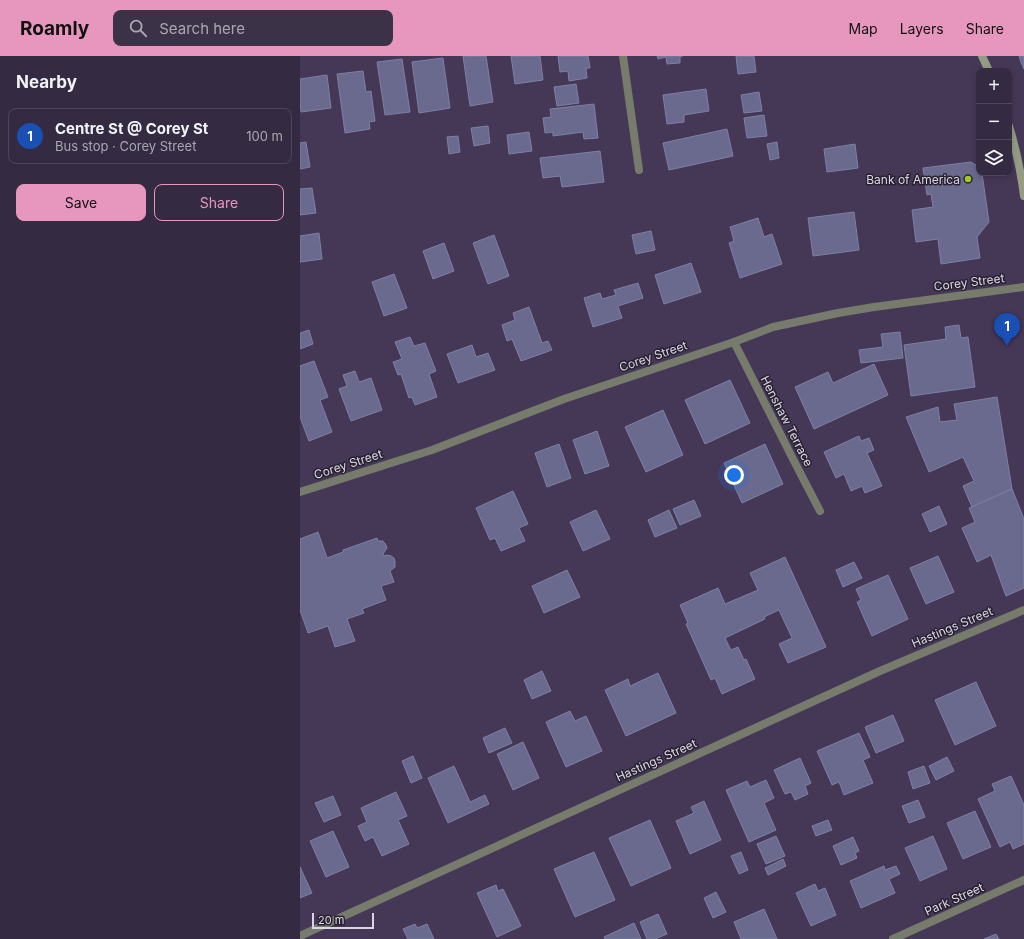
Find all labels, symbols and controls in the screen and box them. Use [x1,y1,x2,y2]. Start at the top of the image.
search box [113,10,393,46]
text: Roamly [20,17,89,40]
icon: search [127,17,149,39]
text: Search here [159,19,245,38]
text: Map [849,20,878,37]
text: Layers [900,20,944,37]
text: Share [966,20,1004,37]
map controls [976,68,1012,176]
button: + [976,68,1012,104]
text: Nearby [16,72,77,92]
button: − [976,104,1012,140]
text: Centre St @ Corey St [55,119,208,138]
text: 1 [27,128,33,144]
text: 100 m [246,128,283,144]
text: Bus stop · Corey Street [55,138,196,154]
button: layers [976,140,1012,176]
place label: Bank of America [866,172,960,187]
marker: Bank of America [963,174,973,184]
button: Save [16,184,146,221]
button: Share [154,184,284,221]
street label: Corey Street [933,270,1005,294]
pin: 1 [994,313,1020,346]
street label: Corey Street [617,337,689,375]
street label: Henshaw Terrace [758,373,816,469]
street label: Corey Street [312,446,384,482]
your location [724,465,744,485]
street label: Hastings Street [909,603,995,651]
street label: Hastings Street [613,735,699,785]
street label: Park Street [922,879,986,919]
scale bar [312,911,374,930]
text: 20 m [318,913,344,927]

